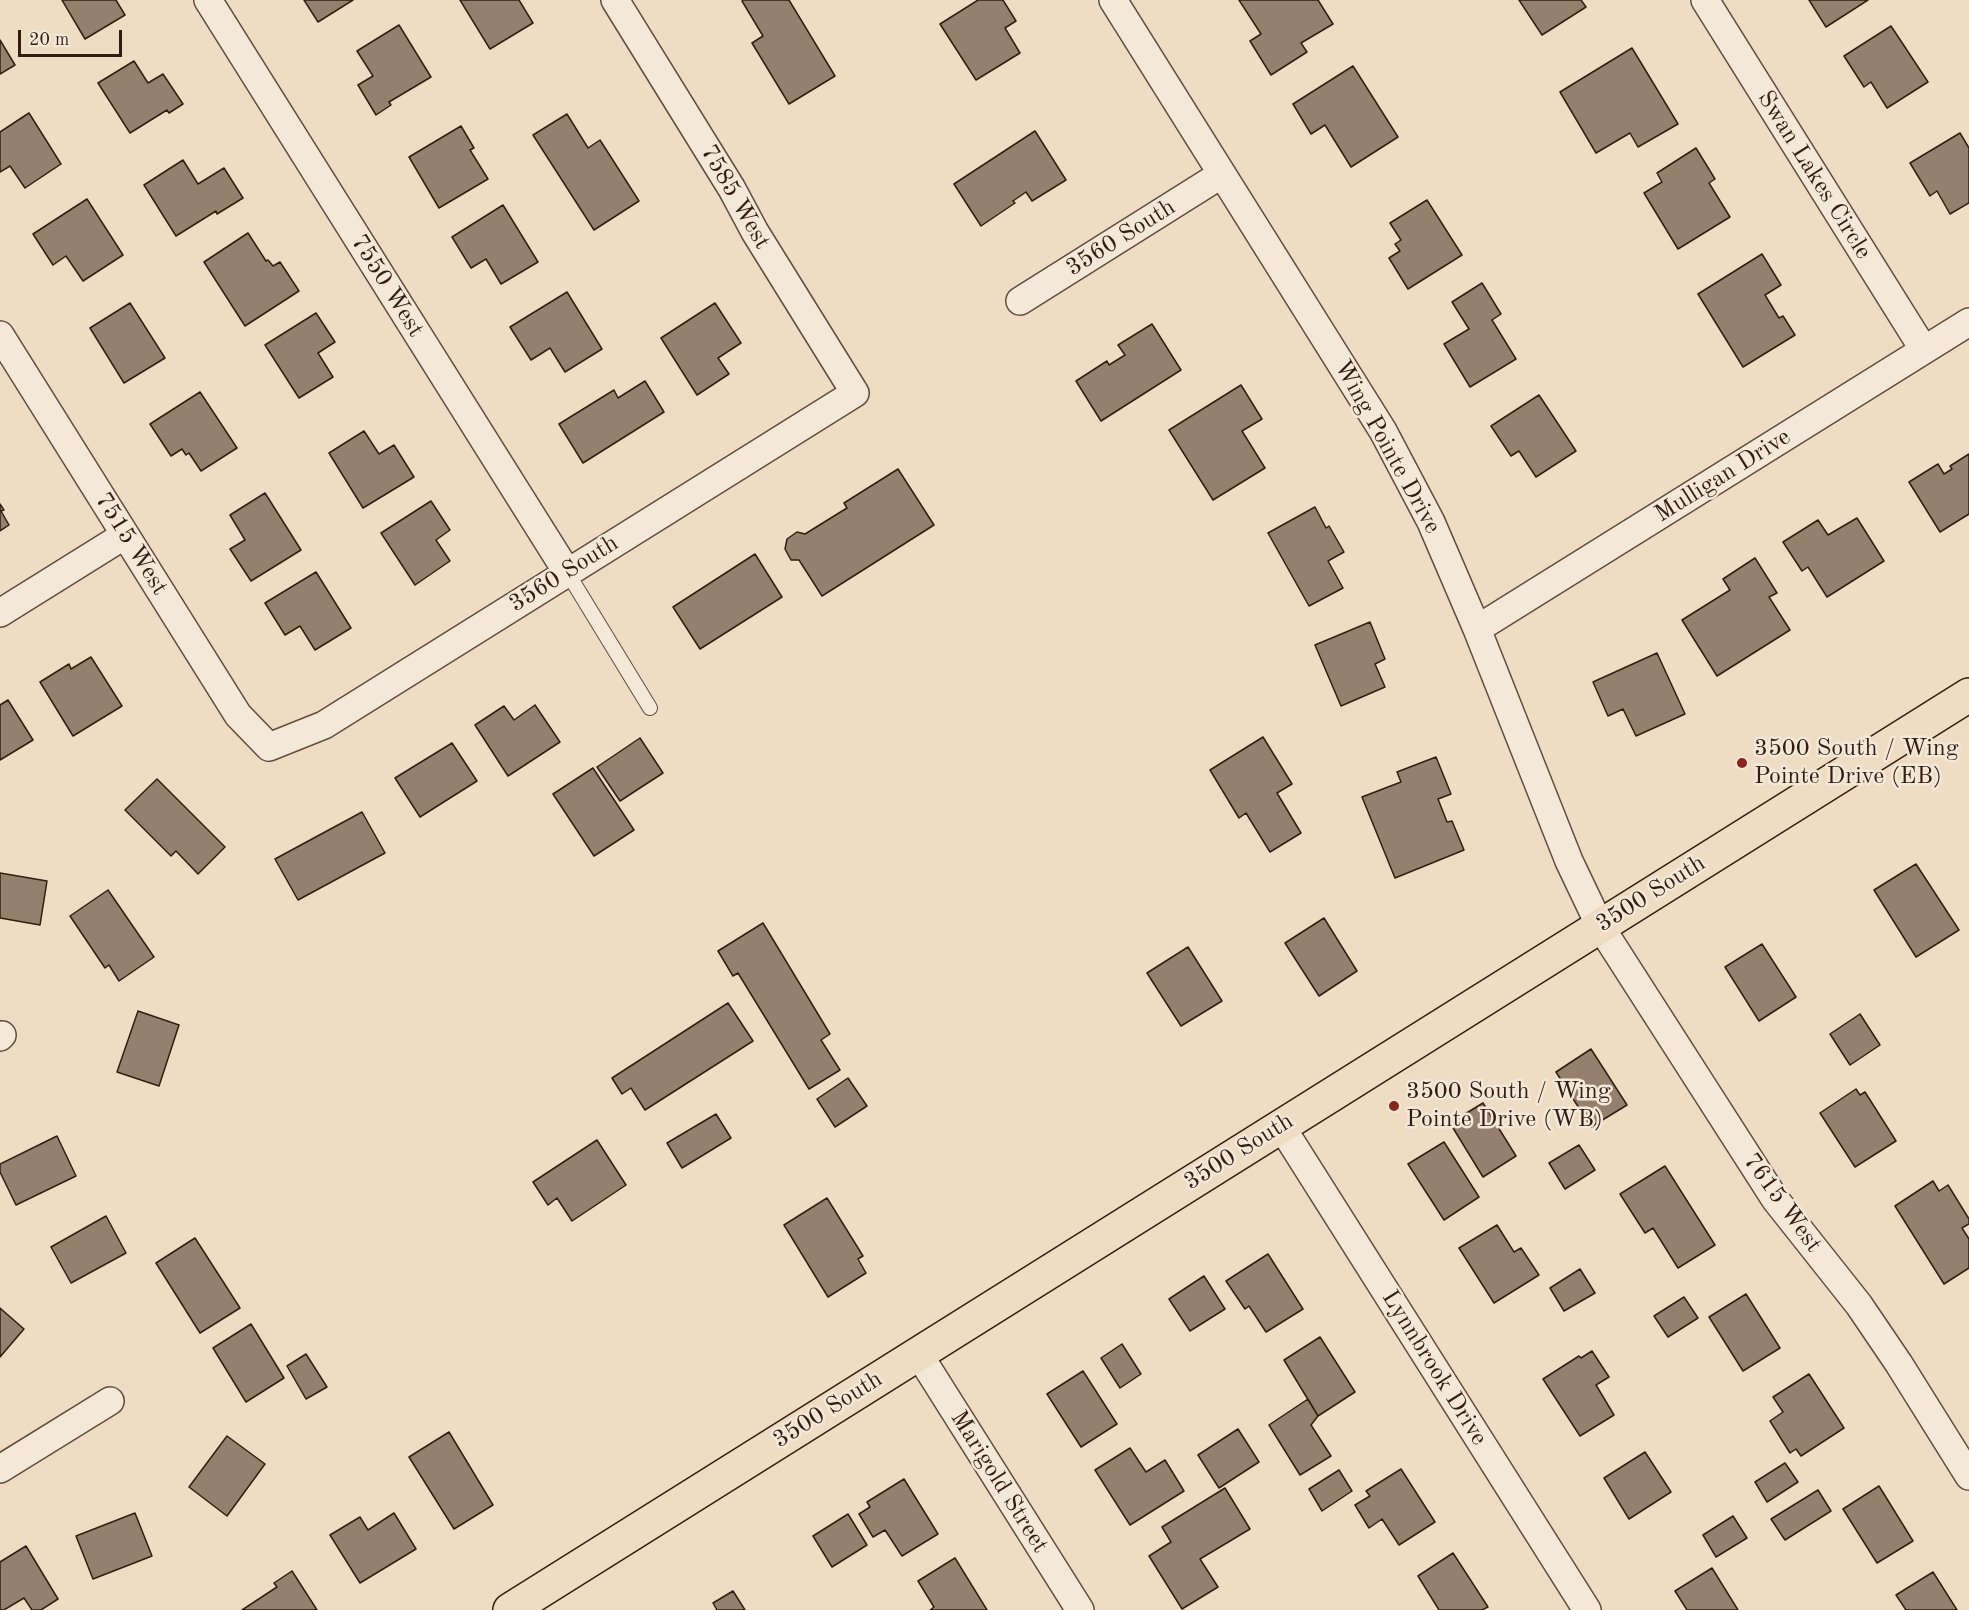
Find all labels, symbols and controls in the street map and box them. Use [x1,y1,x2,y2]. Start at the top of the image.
scale bar [21,18,124,56]
text: 20 m [29,31,69,49]
street label: Swan Lakes Circle [1751,85,1877,265]
street label: 7585 West [694,140,776,254]
street label: 3560 South [1061,193,1181,283]
street label: 7550 West [344,229,430,343]
street label: Wing Pointe Drive [1327,355,1447,539]
street label: Mulligan Drive [1650,423,1796,529]
street label: 7515 West [88,487,174,601]
street label: 3560 South [504,529,624,619]
place label: 3500 South / Wing Pointe Drive (EB) [1754,735,1959,791]
marker: 3500 South / Wing Pointe Drive (EB) [1735,756,1749,770]
street label: 3500 South [1591,849,1711,939]
place label: 3500 South / Wing Pointe Drive (WB) [1406,1078,1611,1134]
marker: 3500 South / Wing Pointe Drive (WB) [1387,1099,1401,1113]
street label: 3500 South [1179,1107,1299,1197]
street label: 7615 West [1736,1148,1828,1258]
street label: Lynnbrook Drive [1375,1285,1493,1451]
street label: 3500 South [768,1365,888,1455]
street label: Marigold Street [944,1405,1054,1559]

